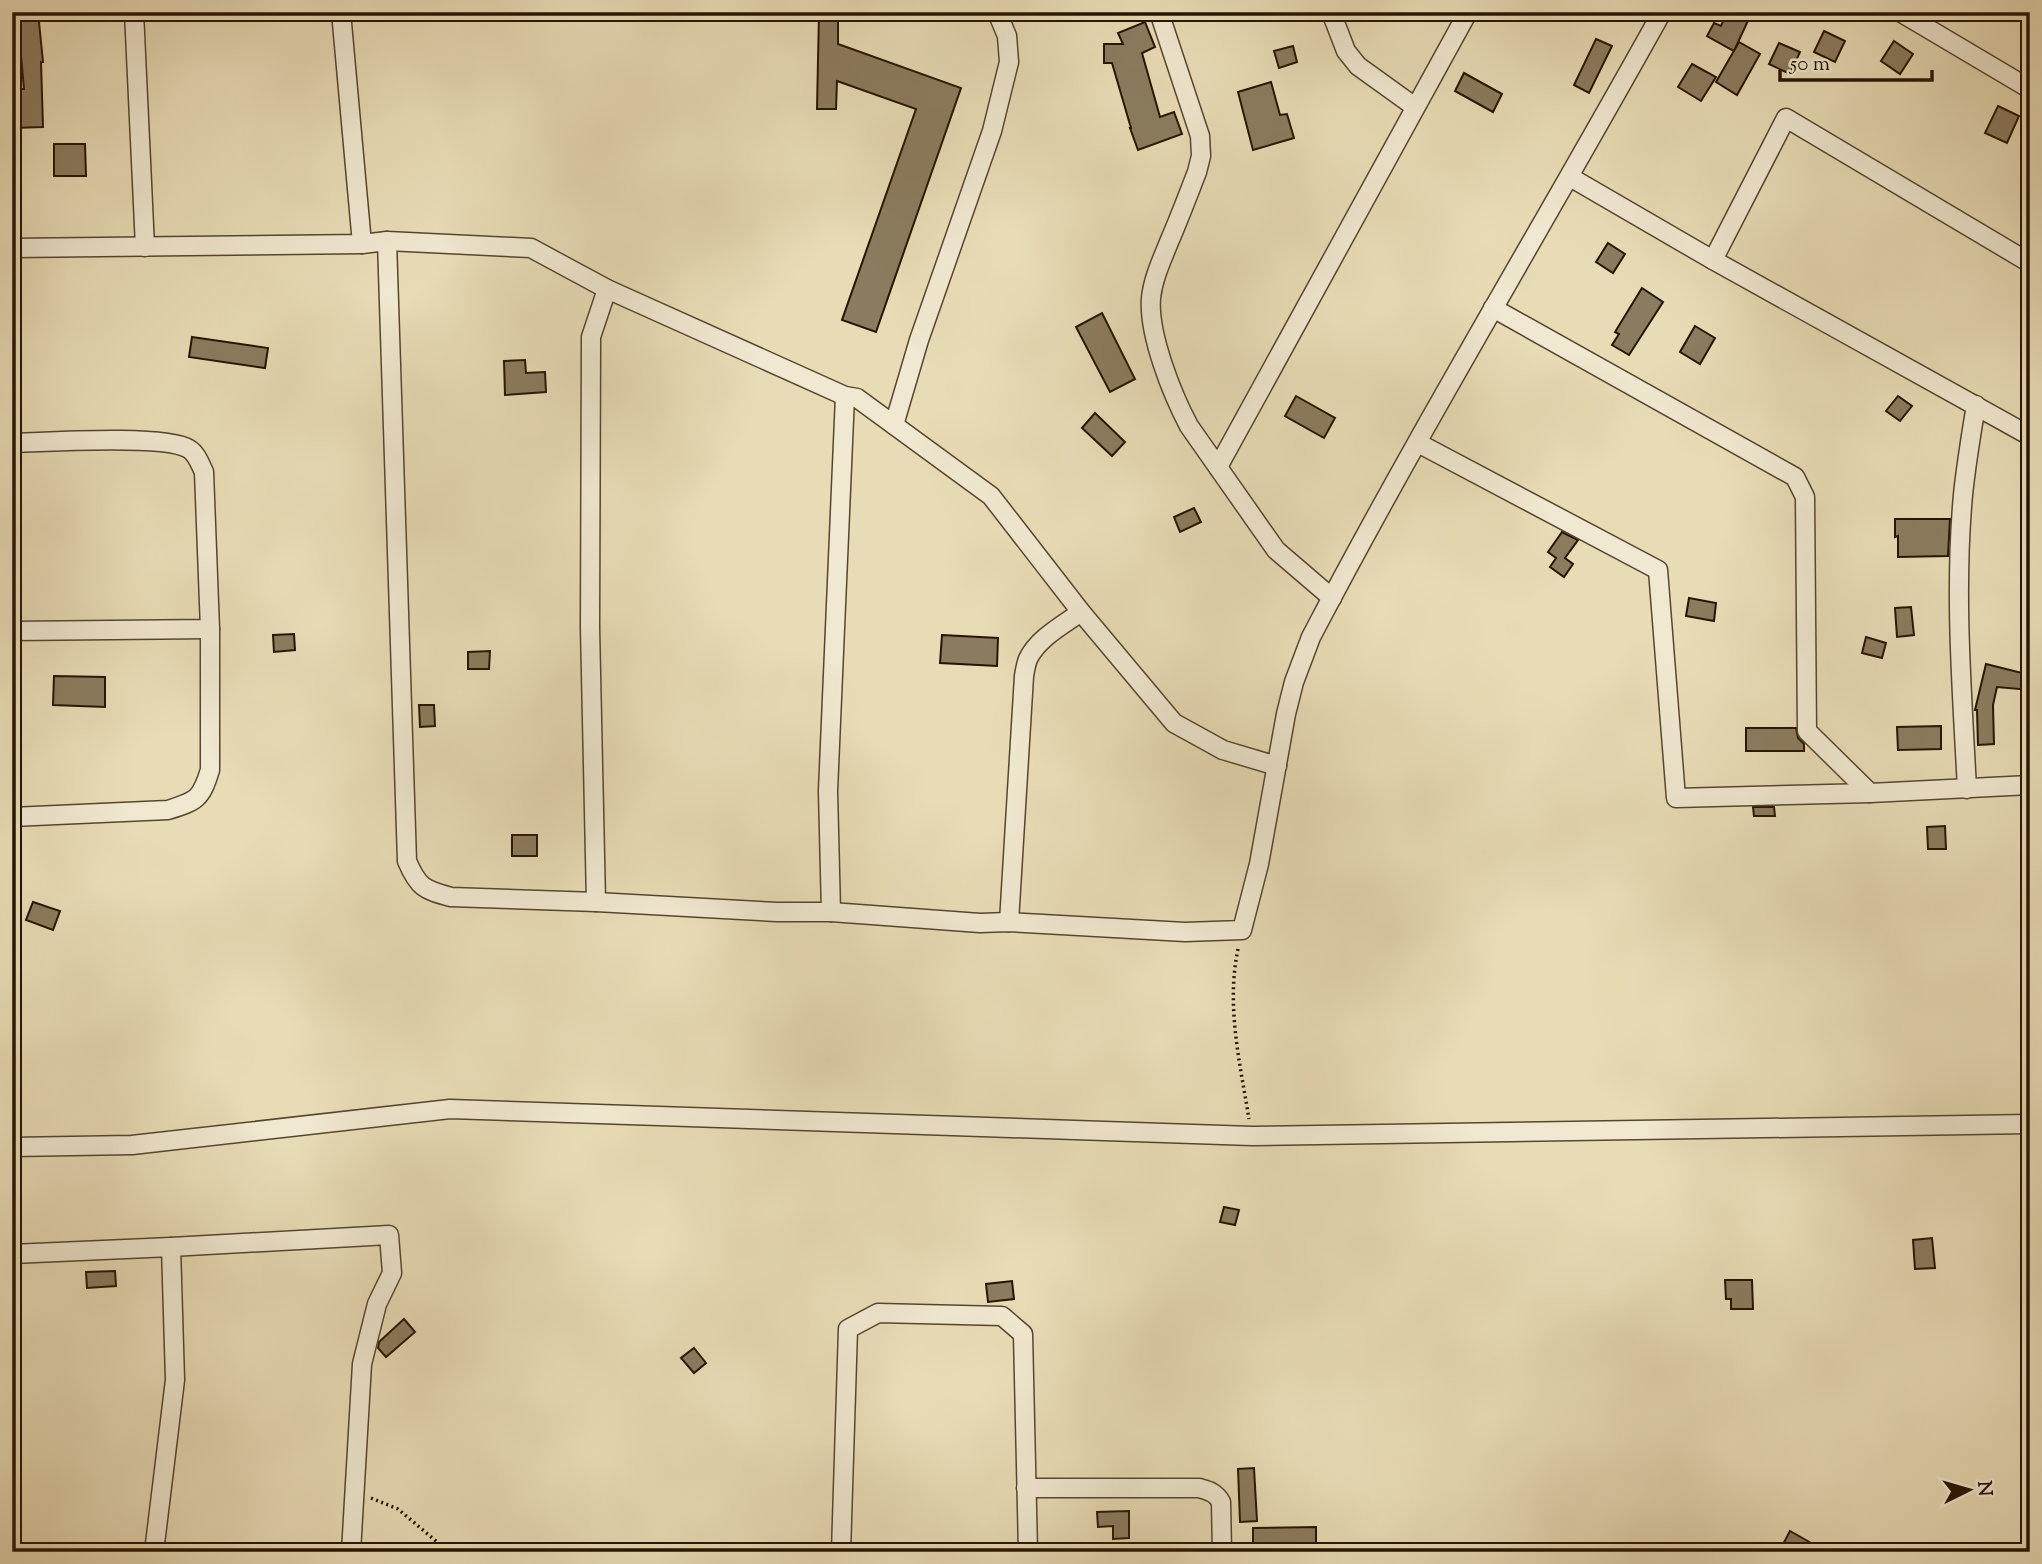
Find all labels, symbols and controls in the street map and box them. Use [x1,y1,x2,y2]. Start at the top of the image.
scale bar [1780,38,1932,82]
text: 50 m [1789,50,1830,80]
north arrow [1934,1456,2004,1526]
text: N [1969,1480,1998,1497]

